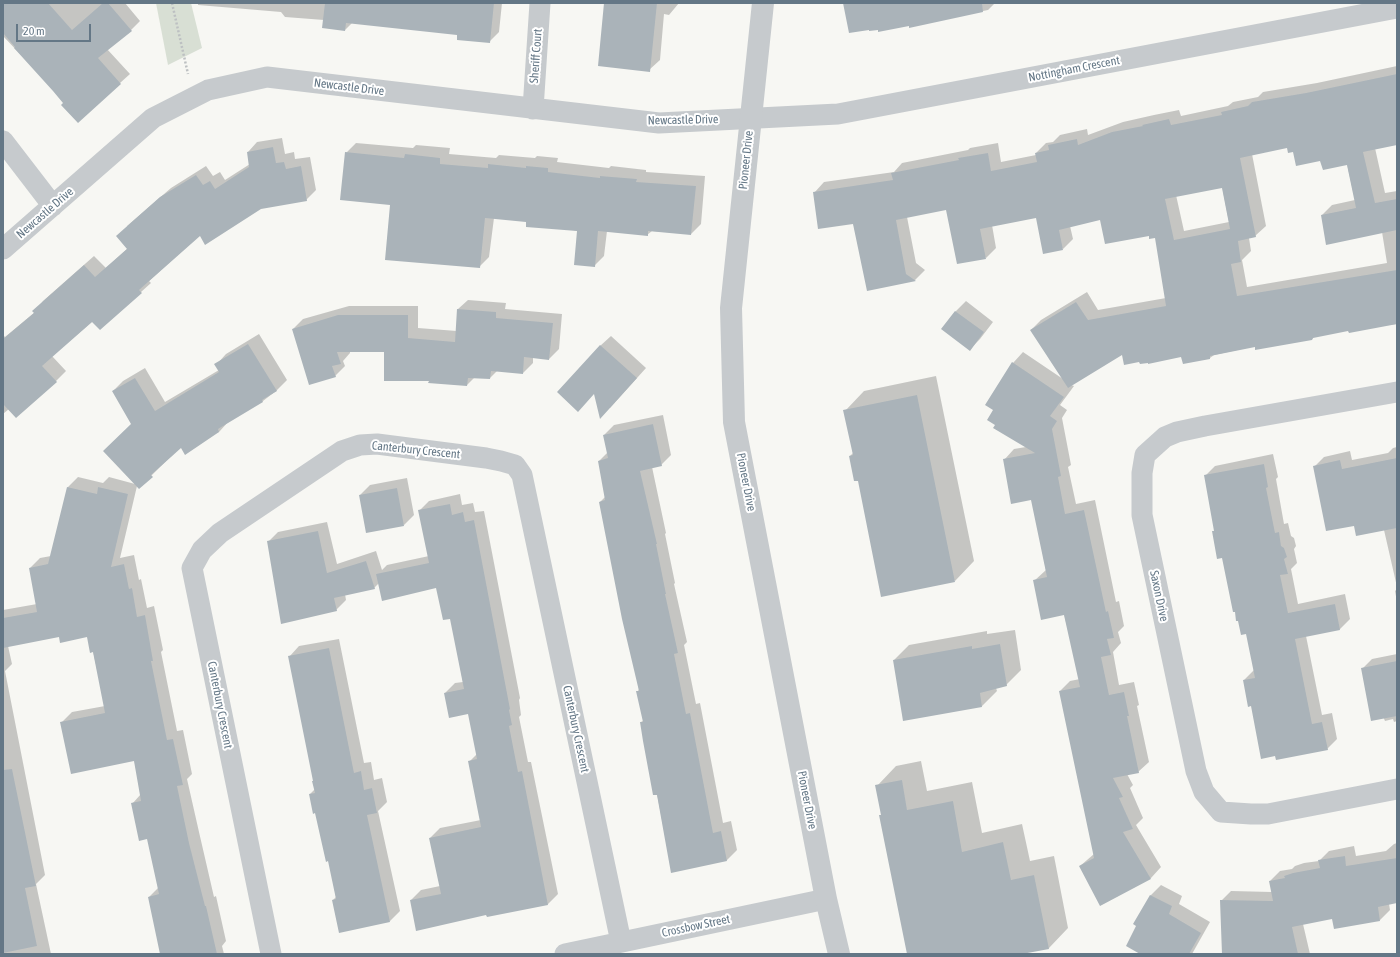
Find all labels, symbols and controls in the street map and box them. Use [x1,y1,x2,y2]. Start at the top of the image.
scale bar [18,16,93,42]
text: 20 m [23,24,45,38]
street label: Sheriff Court [527,28,545,84]
street label: Nottingham Crescent [1027,53,1121,85]
street label: Newcastle Drive [313,76,385,98]
street label: Newcastle Drive [648,112,718,128]
street label: Pioneer Drive [736,130,756,190]
street label: Newcastle Drive [14,184,76,242]
street label: Canterbury Crescent [371,438,461,462]
street label: Pioneer Drive [733,452,759,512]
street label: Saxon Drive [1147,569,1171,623]
street label: Canterbury Crescent [204,660,236,750]
street label: Canterbury Crescent [560,684,592,774]
street label: Pioneer Drive [794,770,820,830]
street label: Crossbow Street [661,912,731,940]

